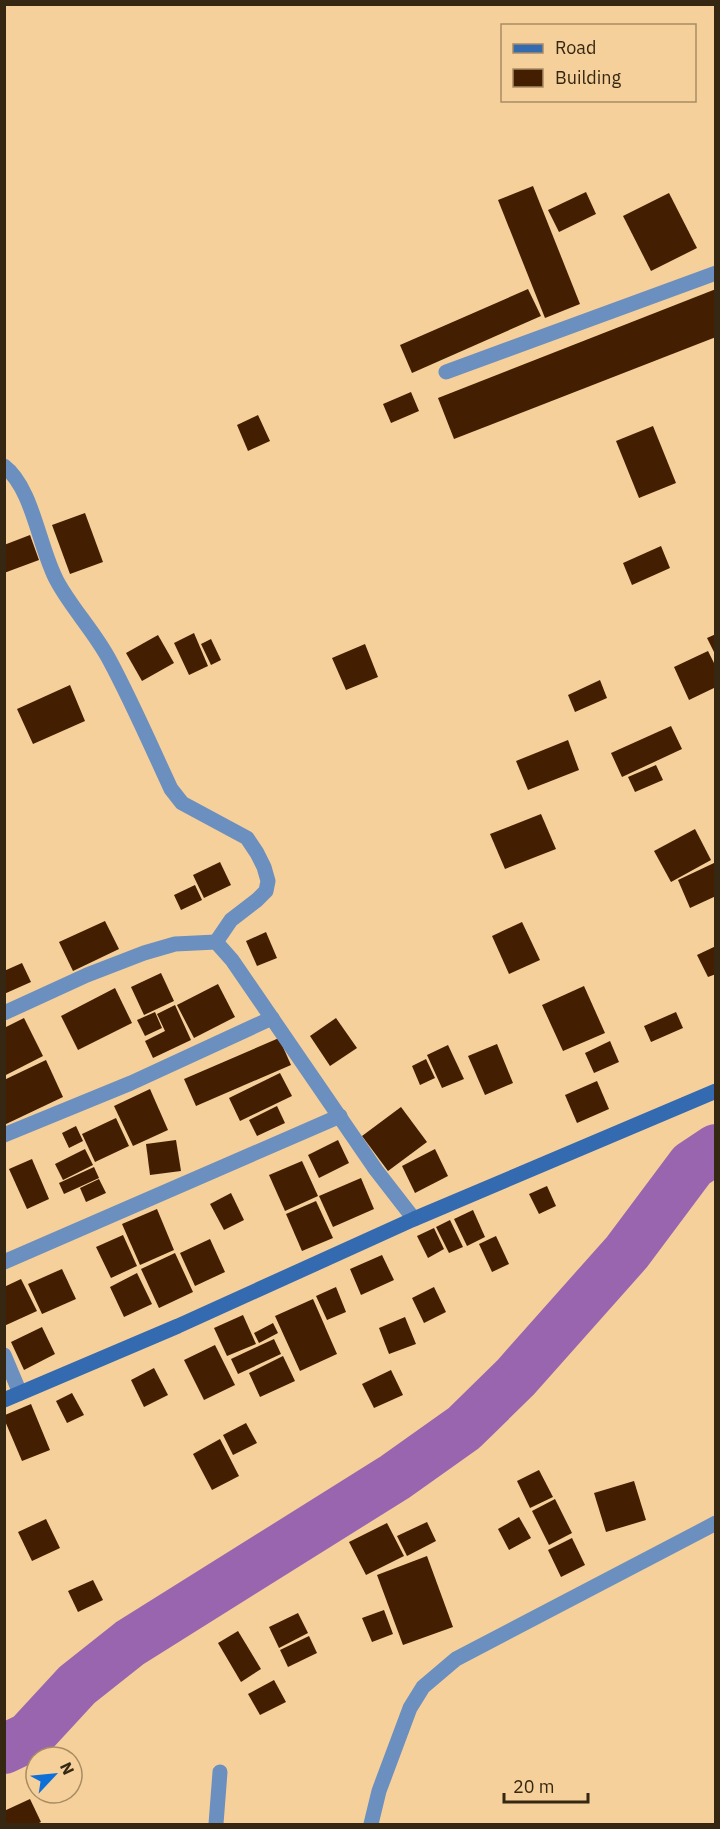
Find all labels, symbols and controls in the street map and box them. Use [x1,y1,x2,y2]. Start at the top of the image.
legend [501,24,696,102]
text: Road [555,36,596,59]
text: Building [555,66,622,89]
north arrow [24,1745,84,1805]
text: N [56,1759,79,1778]
scale bar [504,1766,588,1804]
text: 20 m [513,1775,555,1798]

